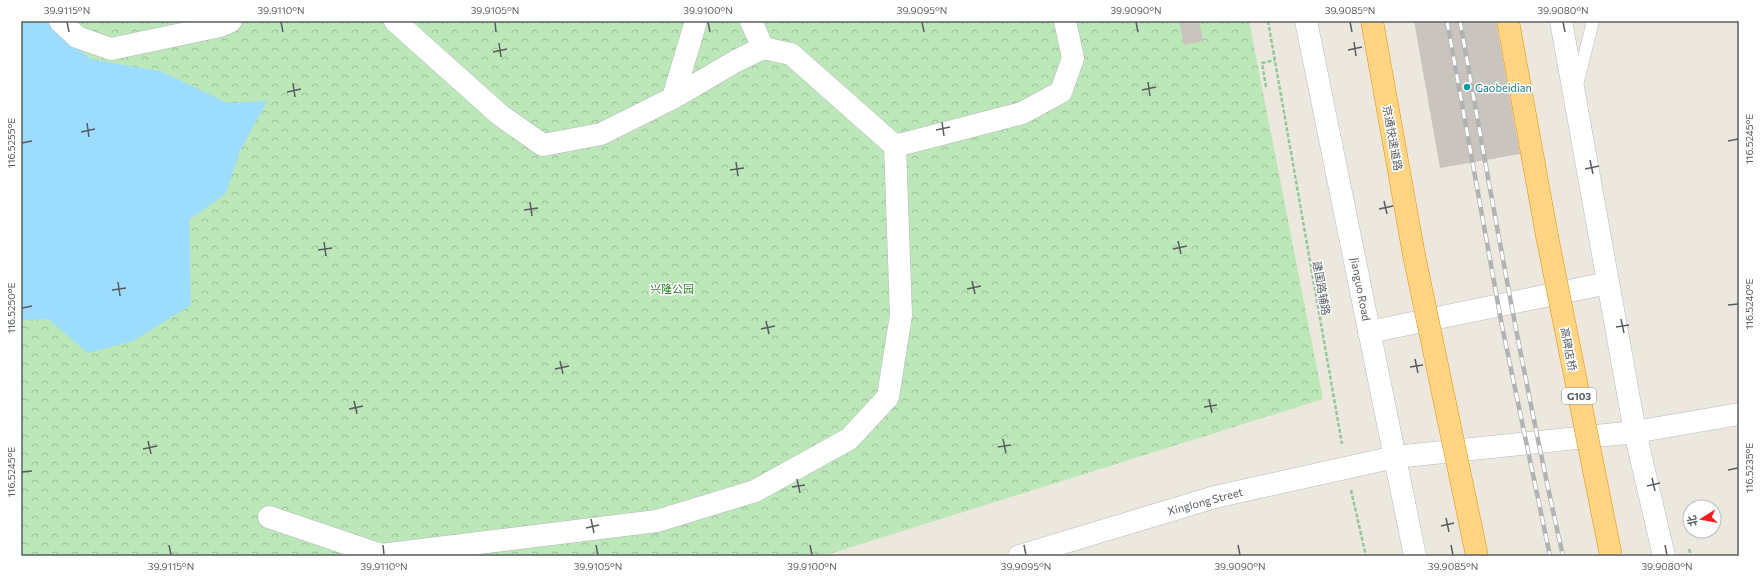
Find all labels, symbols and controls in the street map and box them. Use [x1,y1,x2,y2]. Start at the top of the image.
text: 39.9115°N [44,4,90,16]
text: 39.9110°N [257,4,305,16]
text: 39.9105°N [471,4,519,16]
text: 39.9100°N [683,4,733,16]
text: 39.9095°N [897,4,947,16]
text: 39.9090°N [1110,4,1162,16]
text: 39.9085°N [1325,4,1375,16]
text: 39.9080°N [1537,4,1589,16]
place label: Gaobeidian [1475,81,1532,94]
marker: Gaobeidian [1462,82,1472,92]
street label: 京通快速道路 [1381,104,1405,172]
text: 116.5245°E [1743,114,1755,164]
text: 116.5255°E [5,118,17,168]
street label: Jianguo Road [1347,256,1374,322]
street label: 建国路辅路 [1311,260,1333,316]
text: 116.5240°E [1743,278,1755,330]
text: 116.5250°E [5,282,17,334]
park label: 兴隆公园 [650,282,694,295]
street label: 高碑店桥 [1558,326,1580,372]
road number: G103 [1562,388,1596,404]
text: 116.5235°E [1743,443,1755,493]
text: 116.5245°E [5,447,17,497]
street label: Xinglong Street [1166,485,1245,517]
north arrow [1682,499,1722,539]
text: 北 [1684,514,1699,528]
text: 39.9115°N [148,560,194,572]
text: 39.9110°N [360,560,408,572]
text: 39.9105°N [574,560,622,572]
text: 39.9100°N [787,560,837,572]
text: 39.9095°N [1001,560,1051,572]
text: 39.9090°N [1214,560,1266,572]
text: 39.9085°N [1428,560,1478,572]
text: 39.9080°N [1641,560,1693,572]

